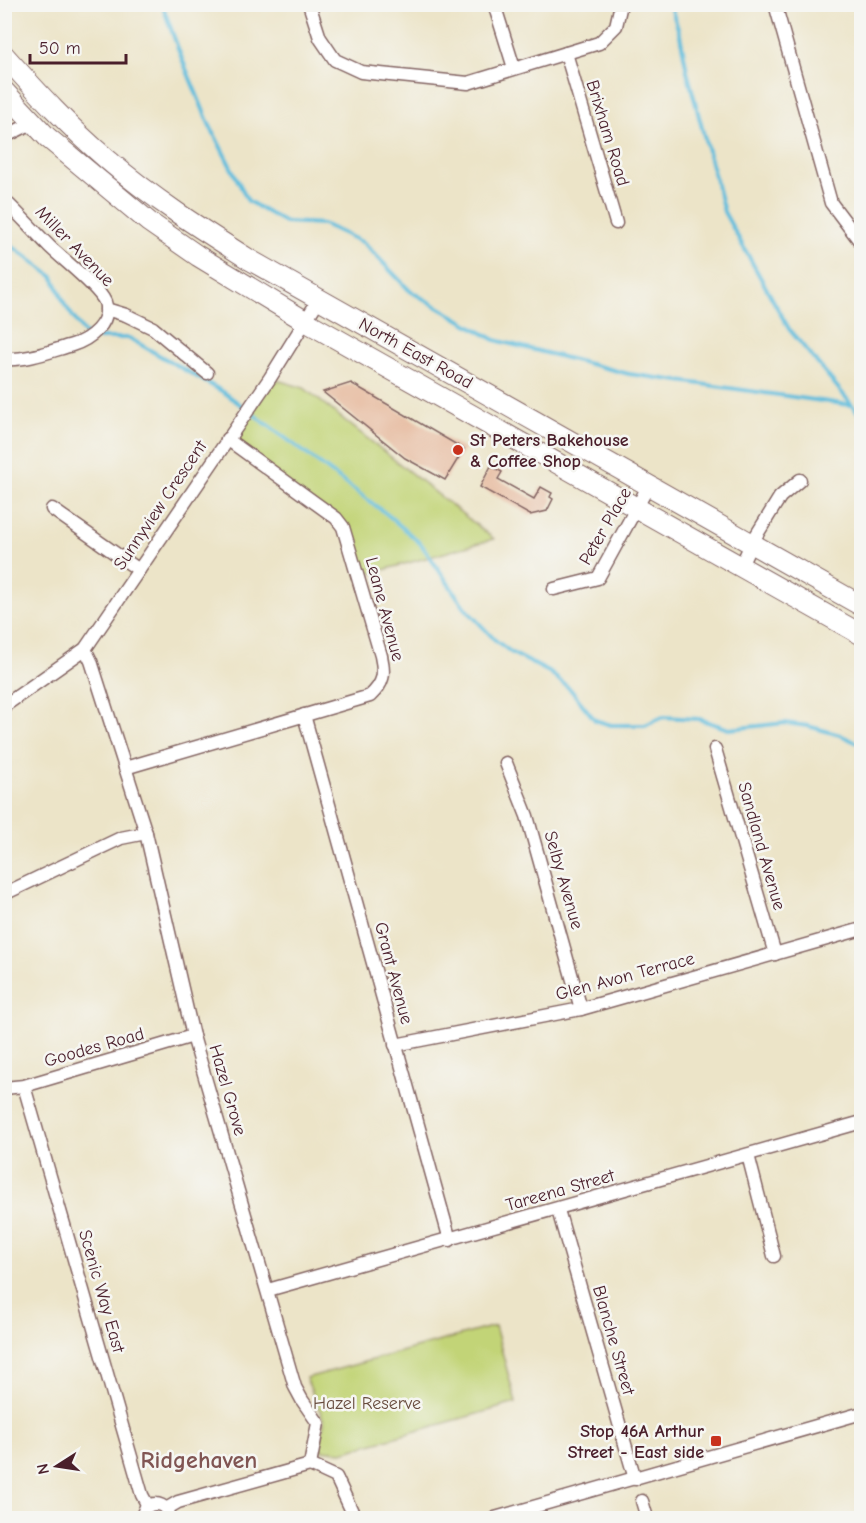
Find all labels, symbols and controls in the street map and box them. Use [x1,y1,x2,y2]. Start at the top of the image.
scale bar [30,27,126,65]
text: 50 m [39,38,81,59]
street label: Brixham Road [581,78,634,189]
street label: Miller Avenue [31,202,118,291]
street label: North East Road [355,313,476,393]
place label: St Peters Bakehouse & Coffee Shop [470,430,629,472]
street label: Sunnyview Crescent [109,436,212,574]
marker: St Peters Bakehouse & Coffee Shop [451,443,465,457]
street label: Peter Place [575,484,636,569]
street label: Leane Avenue [361,555,408,663]
street label: Sandland Avenue [733,780,790,913]
street label: Selby Avenue [539,829,588,932]
street label: Grant Avenue [370,920,417,1027]
street label: Glen Avon Terrace [553,948,697,1005]
street label: Goodes Road [42,1023,146,1072]
street label: Hazel Grove [204,1042,251,1138]
street label: Tareena Street [503,1165,618,1216]
street label: Scenic Way East [74,1227,129,1356]
street label: Blanche Street [588,1283,639,1398]
park label: Hazel Reserve [313,1393,421,1414]
place label: Stop 46A Arthur Street - East side [568,1421,705,1463]
marker: Stop 46A Arthur Street - East side [709,1434,723,1448]
north arrow [27,1436,87,1496]
district label: Ridgehaven [141,1446,257,1474]
text: N [33,1462,53,1476]

